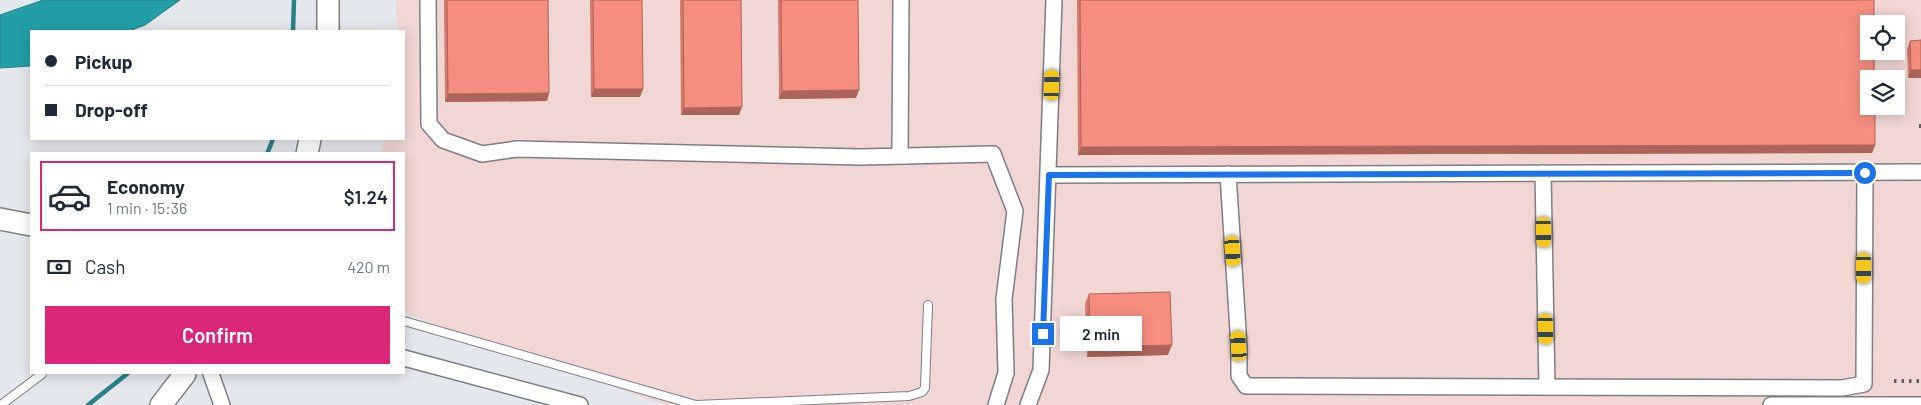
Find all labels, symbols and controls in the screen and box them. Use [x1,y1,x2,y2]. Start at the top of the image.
map controls [1860,15,1905,115]
button: locate [1860,15,1905,60]
text: Pickup [75,50,133,73]
car [1043,70,1060,100]
button: layers [1860,70,1905,115]
text: Drop-off [75,98,148,121]
route start [1854,162,1876,184]
icon: car [47,174,92,219]
text: Economy [107,175,185,198]
text: $1.24 [344,185,388,208]
text: 1 min · 15:36 [107,198,187,217]
car [1536,217,1551,247]
car [1224,236,1241,266]
icon: cash [45,253,73,281]
car [1856,253,1871,283]
text: Cash [85,255,126,278]
text: 420 m [347,257,390,276]
button: Confirm [45,306,390,364]
car [1538,314,1553,344]
callout: 2 min [1060,316,1143,352]
route end [1032,323,1054,345]
text: 2 min [1082,324,1120,343]
car [1230,331,1247,361]

